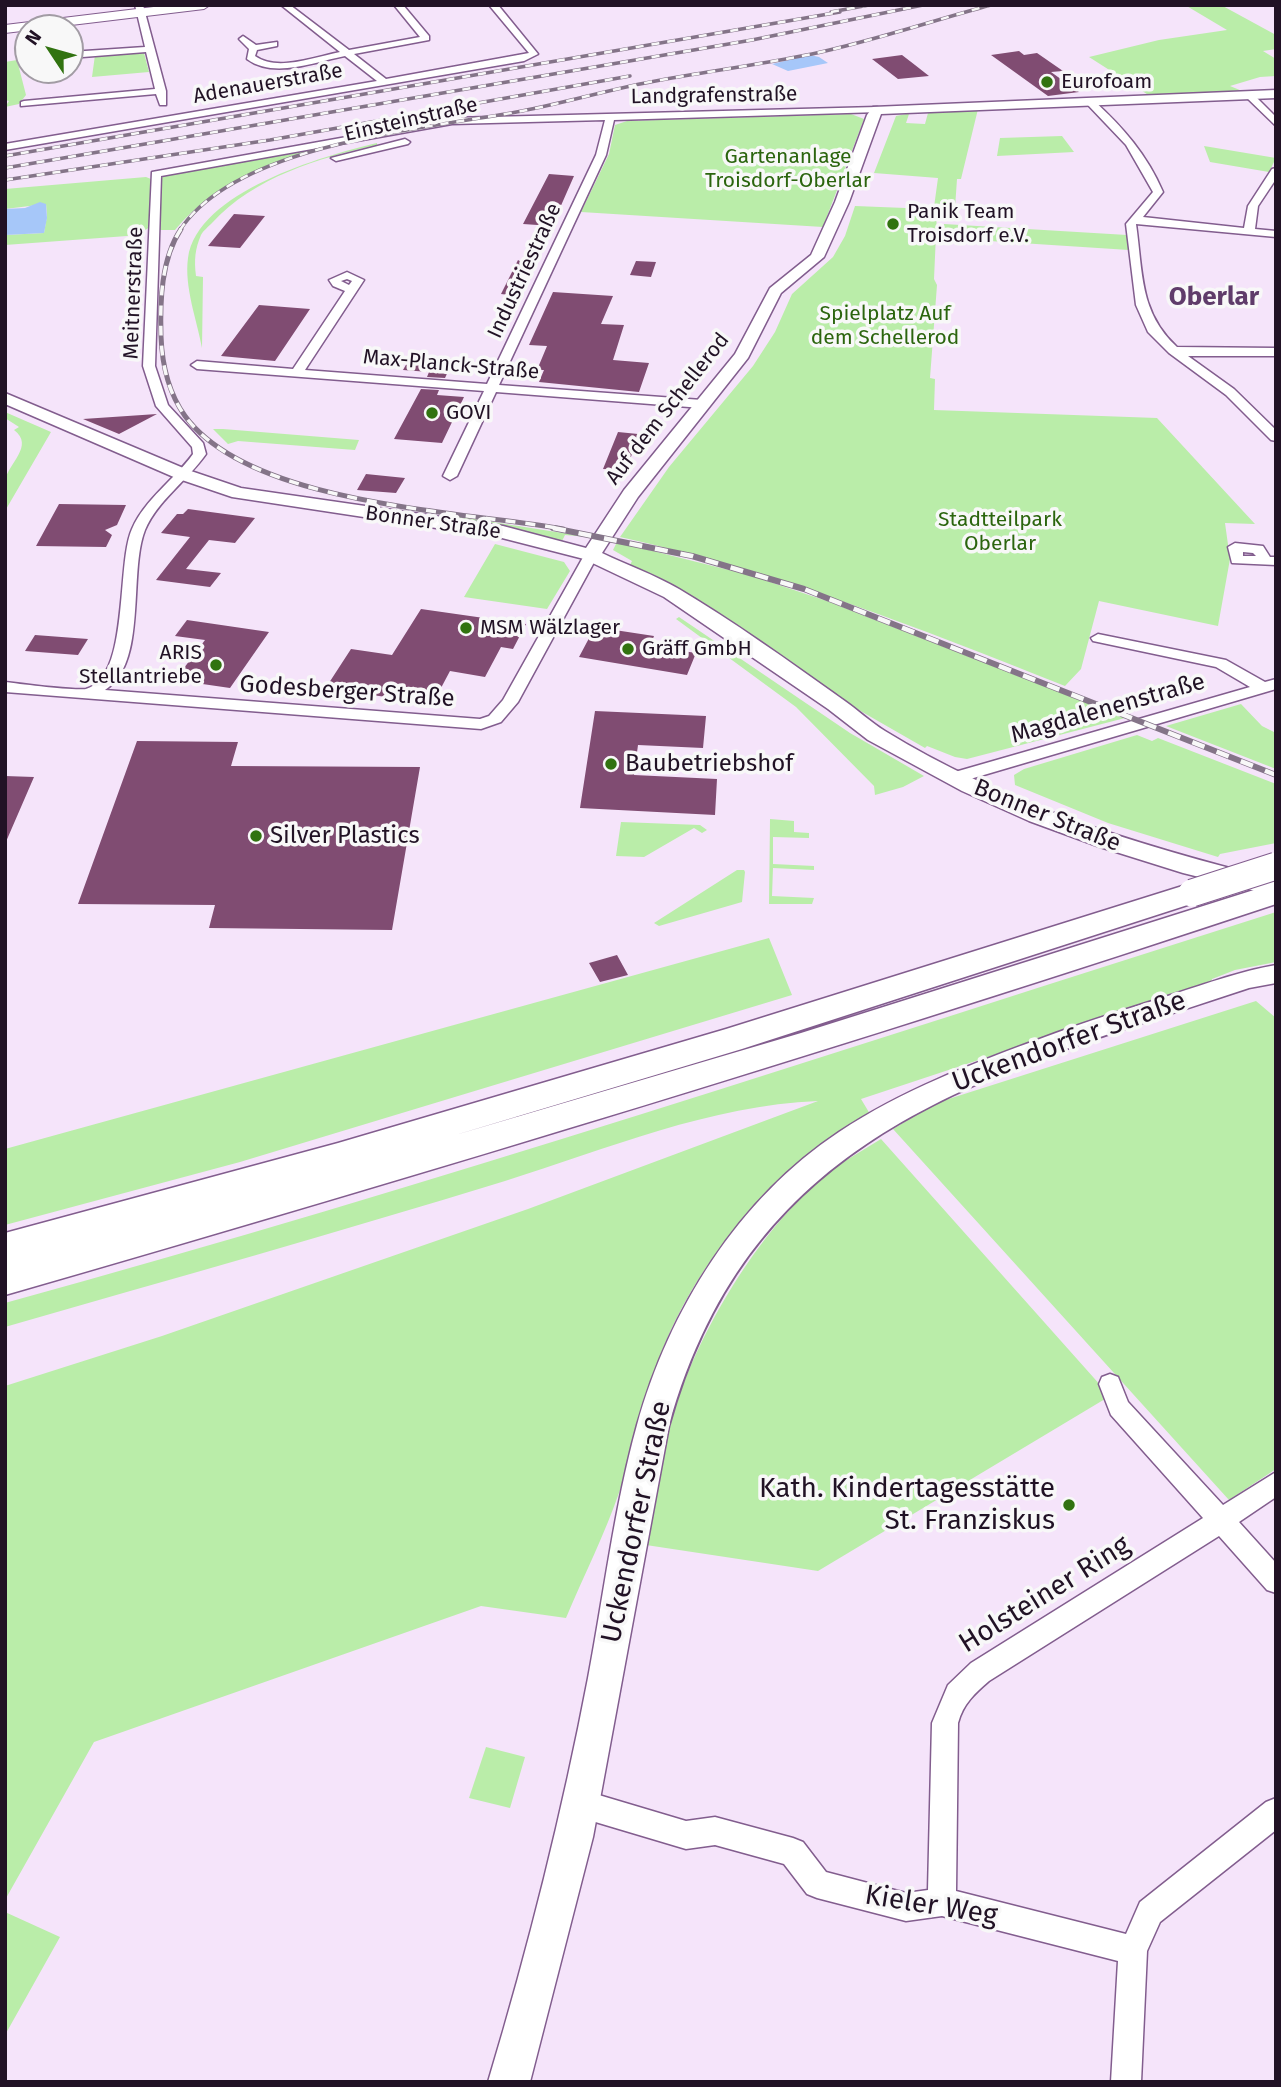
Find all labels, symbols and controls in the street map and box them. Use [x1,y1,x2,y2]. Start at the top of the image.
north arrow [14,14,84,84]
text: N [20,26,46,49]
street label: Adenauerstraße [191,58,345,110]
place label: Eurofoam [1061,69,1152,95]
marker: Eurofoam [1039,74,1055,90]
street label: Landgrafenstraße [630,82,798,110]
street label: Einsteinstraße [342,92,480,148]
park label: Gartenanlage Troisdorf-Oberlar [705,144,871,194]
street label: Industriestraße [483,199,567,343]
place label: Panik Team Troisdorf e.V. [907,199,1029,249]
marker: Panik Team Troisdorf e.V. [885,216,901,232]
street label: Meitnerstraße [119,226,149,360]
district label: Oberlar [1169,282,1259,314]
park label: Spielplatz Auf dem Schellerod [811,301,959,351]
street label: Auf dem Schellerod [601,328,735,490]
street label: Max-Planck-Straße [362,345,540,385]
place label: GOVI [446,400,492,426]
marker: GOVI [424,405,440,421]
street label: Bonner Straße [364,501,502,545]
park label: Stadtteilpark Oberlar [938,507,1062,557]
place label: MSM Wälzlager [480,615,620,641]
marker: MSM Wälzlager [458,620,474,636]
place label: Gräff GmbH [642,636,752,662]
place label: ARIS Stellantriebe [79,640,202,690]
marker: Gräff GmbH [620,641,636,657]
marker: ARIS Stellantriebe [208,657,224,673]
street label: Magdalenenstraße [1008,668,1208,750]
street label: Godesberger Straße [239,670,455,714]
place label: Baubetriebshof [625,750,793,778]
marker: Baubetriebshof [603,756,619,772]
street label: Bonner Straße [969,773,1125,859]
place label: Silver Plastics [270,822,420,850]
marker: Silver Plastics [248,828,264,844]
street label: Uckendorfer Straße [947,984,1191,1100]
street label: Uckendorfer Straße [595,1398,679,1646]
place label: Kath. Kindertagesstätte St. Franziskus [759,1472,1055,1538]
marker: Kath. Kindertagesstätte St. Franziskus [1061,1497,1077,1513]
street label: Holsteiner Ring [953,1529,1137,1661]
street label: Kieler Weg [862,1879,1000,1933]

